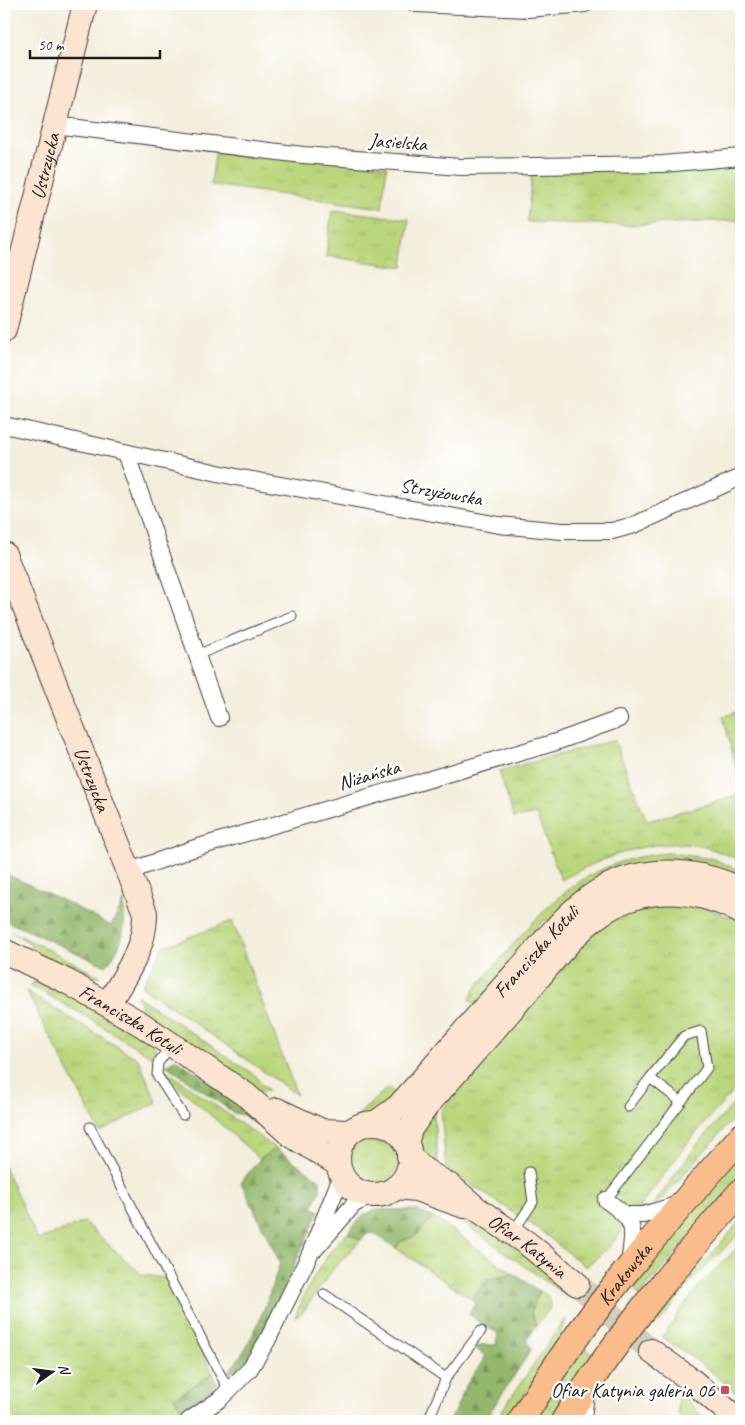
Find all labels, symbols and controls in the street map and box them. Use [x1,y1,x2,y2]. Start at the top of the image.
scale bar [30,28,160,60]
text: 50 m [38,36,65,55]
street label: Jasielska [367,127,429,157]
street label: Ustrzycka [25,129,65,202]
street label: Strzyżowska [398,473,486,512]
street label: Ustrzycka [69,743,117,816]
street label: Niżańska [335,754,404,796]
street label: Franciszka Kotuli [488,898,585,1003]
street label: Franciszka Kotuli [75,979,188,1062]
street label: Ofiar Katynia [483,1208,573,1284]
street label: Krakowska [592,1236,658,1310]
north arrow [28,1348,78,1398]
text: N [55,1363,74,1377]
place label: Ofiar Katynia galeria 06 [551,1378,716,1403]
marker: Ofiar Katynia galeria 06 [719,1384,731,1396]

